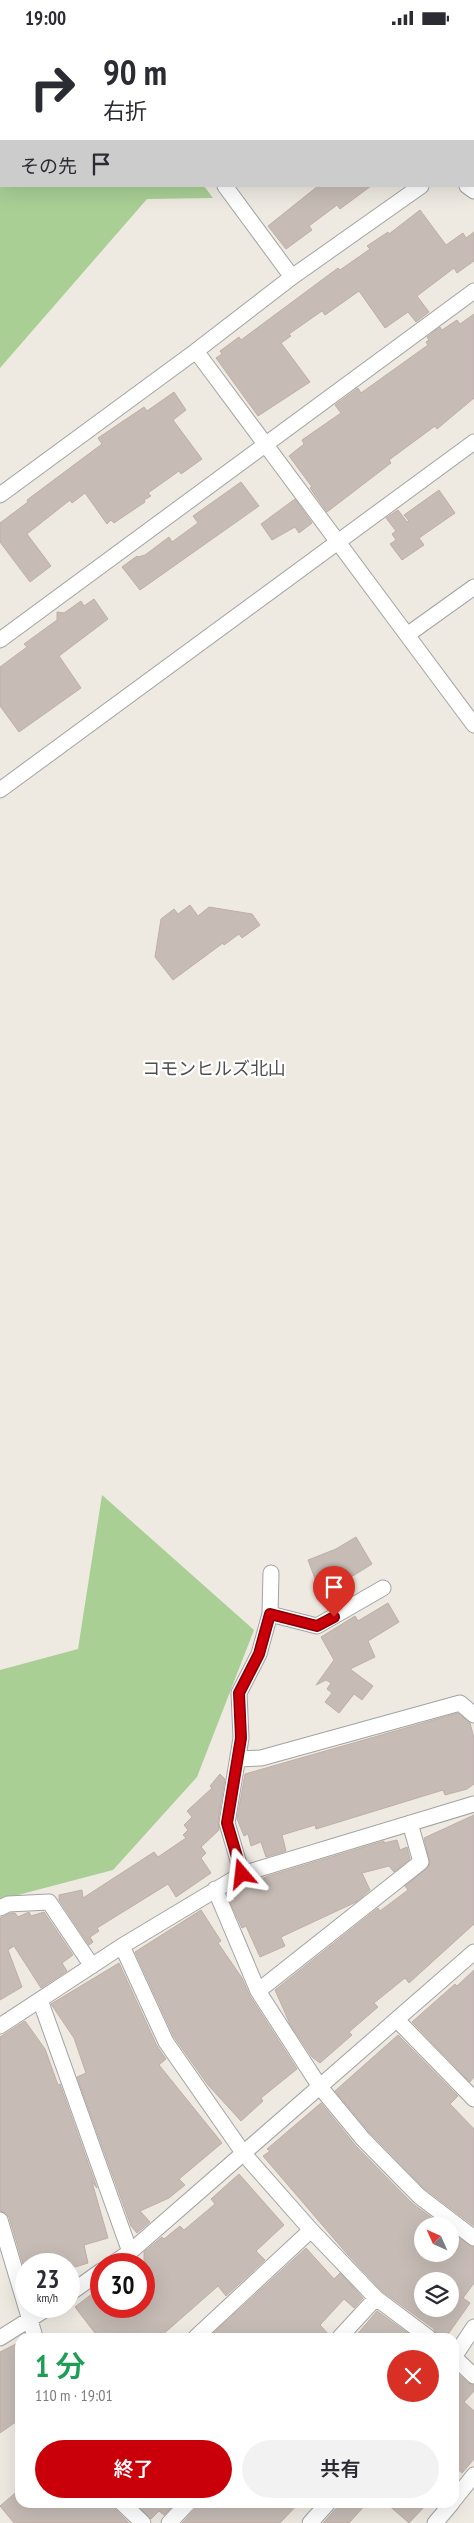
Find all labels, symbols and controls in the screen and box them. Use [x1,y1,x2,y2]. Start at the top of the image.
text: 19:00 [25,6,66,30]
text: 90 m [103,49,167,95]
icon: right [20,55,85,120]
text: 右折 [103,97,147,125]
icon: arrive [87,150,115,178]
text: その先 [20,154,77,178]
district label: コモンヒルズ北山 [142,1057,286,1080]
pin [313,1566,355,1617]
icon: arrive [320,1573,348,1601]
position arrow [215,1847,267,1899]
north arrow [414,2217,459,2263]
map controls [414,2217,459,2317]
speed limit sign: 30 [90,2253,155,2318]
text: 23 [36,2263,59,2295]
button: layers [414,2272,459,2317]
text: km/h [37,2290,58,2305]
text: 1 分 [35,2346,86,2385]
button: close [387,2350,439,2402]
text: 110 m · 19:01 [35,2385,113,2405]
button: 終了 [35,2440,232,2498]
button: 共有 [242,2440,439,2498]

